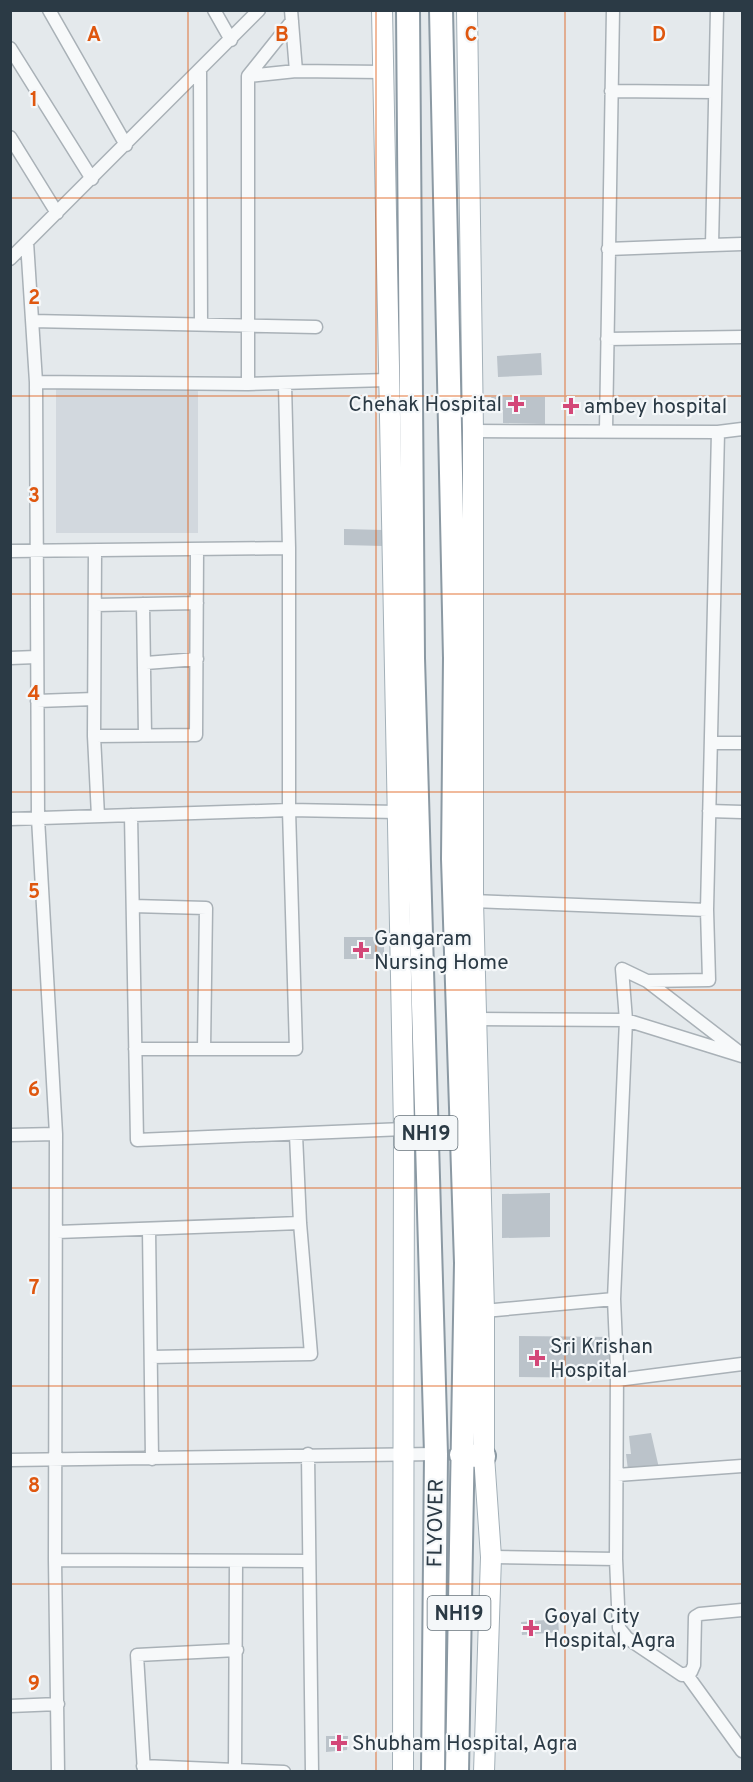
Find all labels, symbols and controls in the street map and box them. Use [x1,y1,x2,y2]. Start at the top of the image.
text: A [87,23,101,49]
text: B [275,23,289,49]
text: C [465,23,477,49]
text: D [652,23,666,49]
text: 1 [30,88,38,114]
text: 2 [28,286,40,312]
place label: Chehak Hospital [348,392,502,419]
place label: ambey hospital [584,394,727,421]
marker: Chehak Hospital [507,395,525,413]
marker: ambey hospital [562,397,580,415]
text: 3 [28,484,40,510]
text: 4 [28,682,40,708]
text: 5 [28,880,40,906]
place label: Gangaram Nursing Home [374,926,509,977]
marker: Gangaram Nursing Home [352,941,370,959]
text: 6 [28,1078,40,1104]
road number: NH19 [394,1116,458,1150]
text: 7 [29,1276,39,1302]
place label: Sri Krishan Hospital [550,1334,653,1385]
marker: Sri Krishan Hospital [528,1349,546,1367]
text: 8 [28,1474,40,1500]
street label: FLYOVER [422,1478,451,1568]
road number: NH19 [428,1596,490,1630]
place label: Goyal City Hospital, Agra [544,1604,675,1655]
marker: Goyal City Hospital, Agra [522,1619,540,1637]
text: 9 [28,1672,40,1698]
place label: Shubham Hospital, Agra [352,1731,577,1758]
marker: Shubham Hospital, Agra [330,1734,348,1752]

